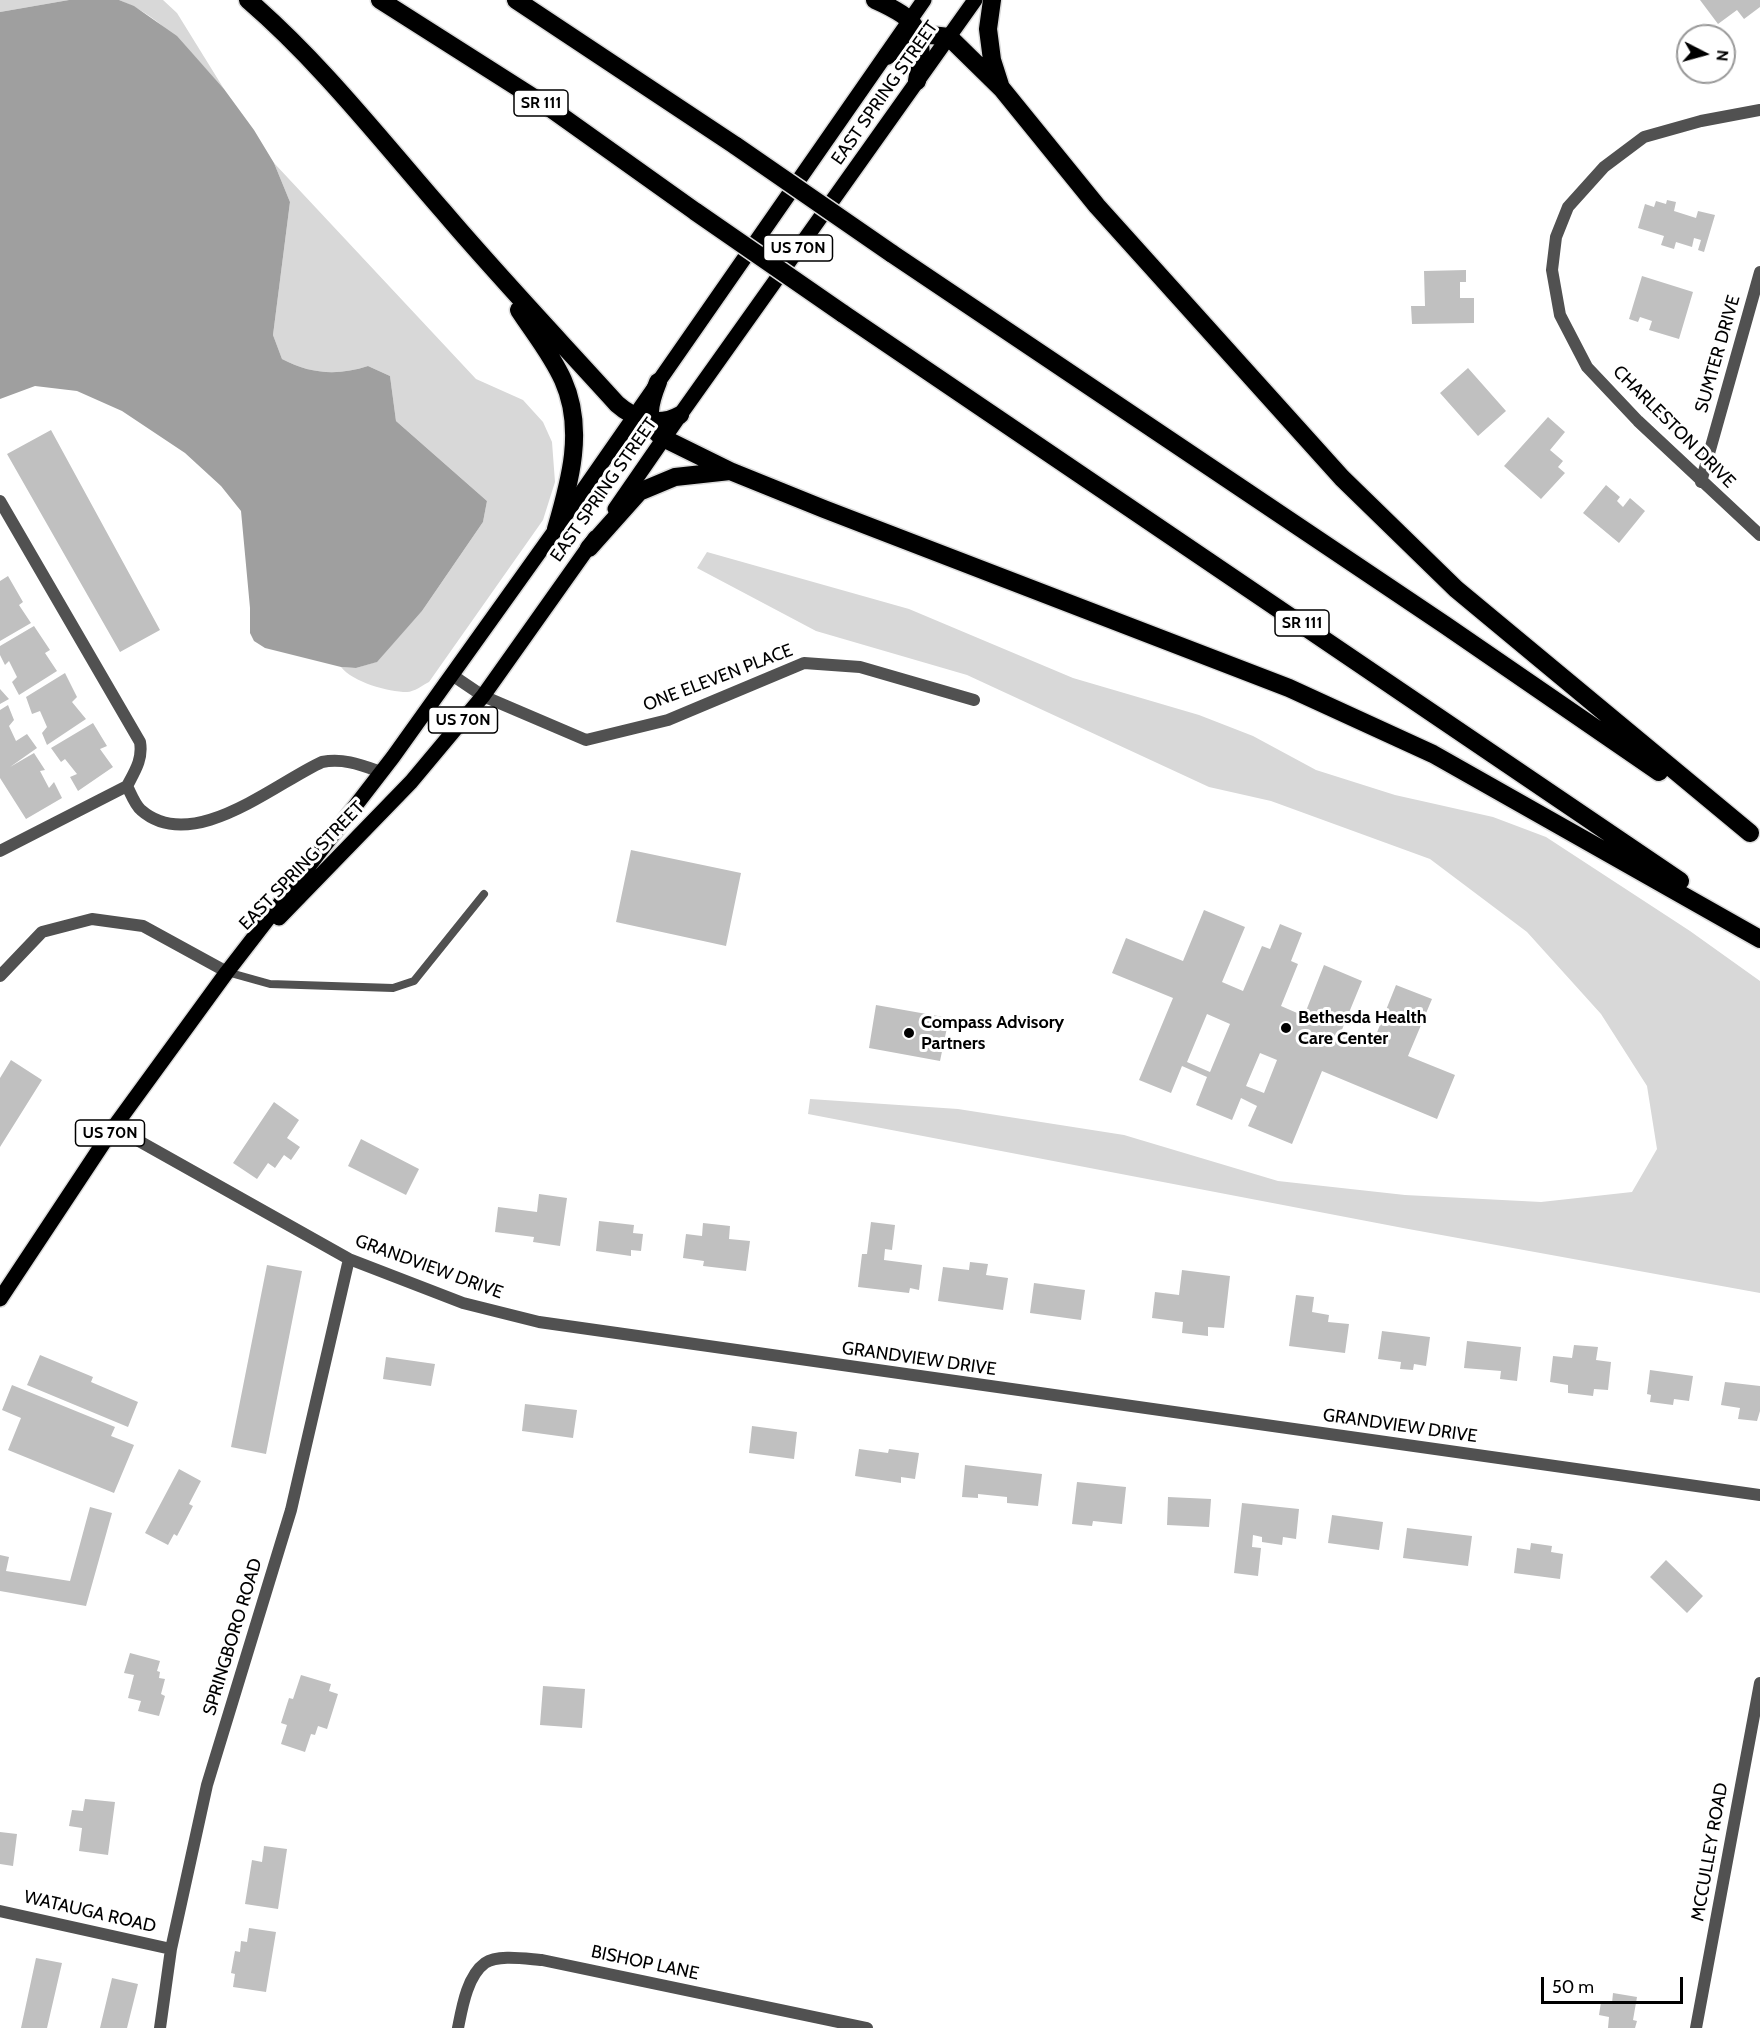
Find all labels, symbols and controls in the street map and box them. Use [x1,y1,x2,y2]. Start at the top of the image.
street label: EAST SPRING STREET [827,17,943,169]
north arrow [1676,24,1736,84]
text: N [1712,49,1732,62]
road number: SR 111 [514,90,568,116]
road number: US 70N [764,235,832,261]
street label: SUMTER DRIVE [1691,293,1745,415]
street label: CHARLESTON DRIVE [1608,361,1740,493]
street label: EAST SPRING STREET [546,414,662,566]
road number: SR 111 [1275,610,1329,636]
street label: ONE ELEVEN PLACE [640,640,796,716]
road number: US 70N [428,707,498,733]
street label: EAST SPRING STREET [235,797,369,935]
place label: Bethesda Health Care Center [1298,1007,1427,1050]
place label: Compass Advisory Partners [921,1012,1064,1054]
marker: Bethesda Health Care Center [1279,1021,1293,1035]
marker: Compass Advisory Partners [902,1026,916,1040]
road number: US 70N [76,1120,144,1146]
street label: GRANDVIEW DRIVE [352,1230,506,1304]
street label: GRANDVIEW DRIVE [840,1337,998,1381]
street label: GRANDVIEW DRIVE [1321,1404,1479,1448]
street label: SPRINGBORO ROAD [199,1556,267,1718]
street label: MCCULLEY ROAD [1687,1781,1733,1923]
street label: WATAUGA ROAD [22,1886,158,1938]
street label: BISHOP LANE [589,1941,701,1985]
scale bar [1544,1965,1686,2003]
text: 50 m [1552,1976,1594,1998]

